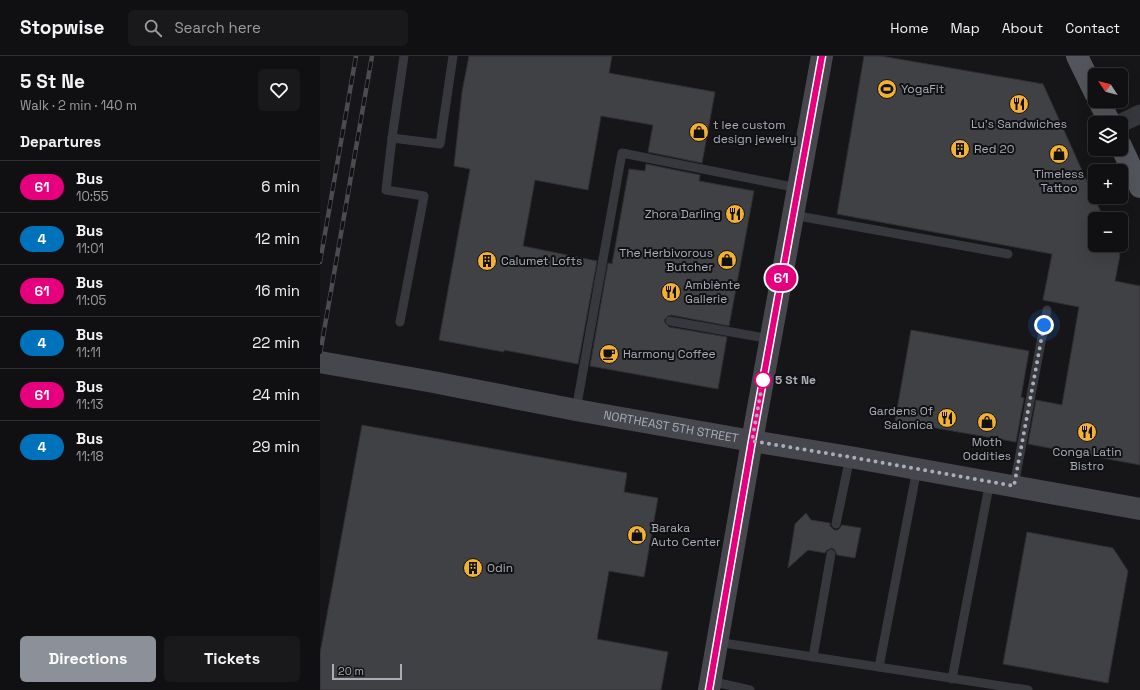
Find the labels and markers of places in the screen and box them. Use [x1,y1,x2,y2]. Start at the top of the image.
sports icon: YogaFit [876,78,898,100]
place label: YogaFit [901,81,944,97]
restaurant icon: Lu's Sandwiches [1008,93,1030,115]
place label: Lu's Sandwiches [971,116,1067,132]
place label: t lee custom design jewelry [713,117,797,147]
shop icon: t lee custom design jewelry [688,121,710,143]
building icon: Red 20 [949,138,971,160]
place label: Red 20 [974,141,1014,157]
shop icon: Timeless Tattoo [1048,143,1070,165]
place label: Timeless Tattoo [1034,166,1084,196]
restaurant icon: Zhora Darling [724,203,746,225]
place label: Zhora Darling [645,206,721,222]
place label: The Herbivorous Butcher [619,245,713,275]
shop icon: The Herbivorous Butcher [716,249,738,271]
building icon: Calumet Lofts [476,250,498,272]
place label: Calumet Lofts [501,253,582,269]
place label: Ambiènte Gallerie [685,277,740,307]
restaurant icon: Ambiènte Gallerie [660,281,682,303]
cafe icon: Harmony Coffee [598,343,620,365]
place label: Harmony Coffee [623,346,716,362]
marker: 5 St Ne [754,371,772,389]
place label: 5 St Ne [775,372,816,388]
place label: Gardens Of Salonica [869,403,933,433]
restaurant icon: Gardens Of Salonica [936,407,958,429]
shop icon: Moth Oddities [976,411,998,433]
restaurant icon: Conga Latin Bistro [1076,421,1098,443]
place label: Moth Oddities [963,434,1011,464]
place label: Conga Latin Bistro [1052,444,1122,474]
place label: Baraka Auto Center [651,520,721,550]
shop icon: Baraka Auto Center [626,524,648,546]
building icon: Odin [462,557,484,579]
place label: Odin [487,560,513,576]

